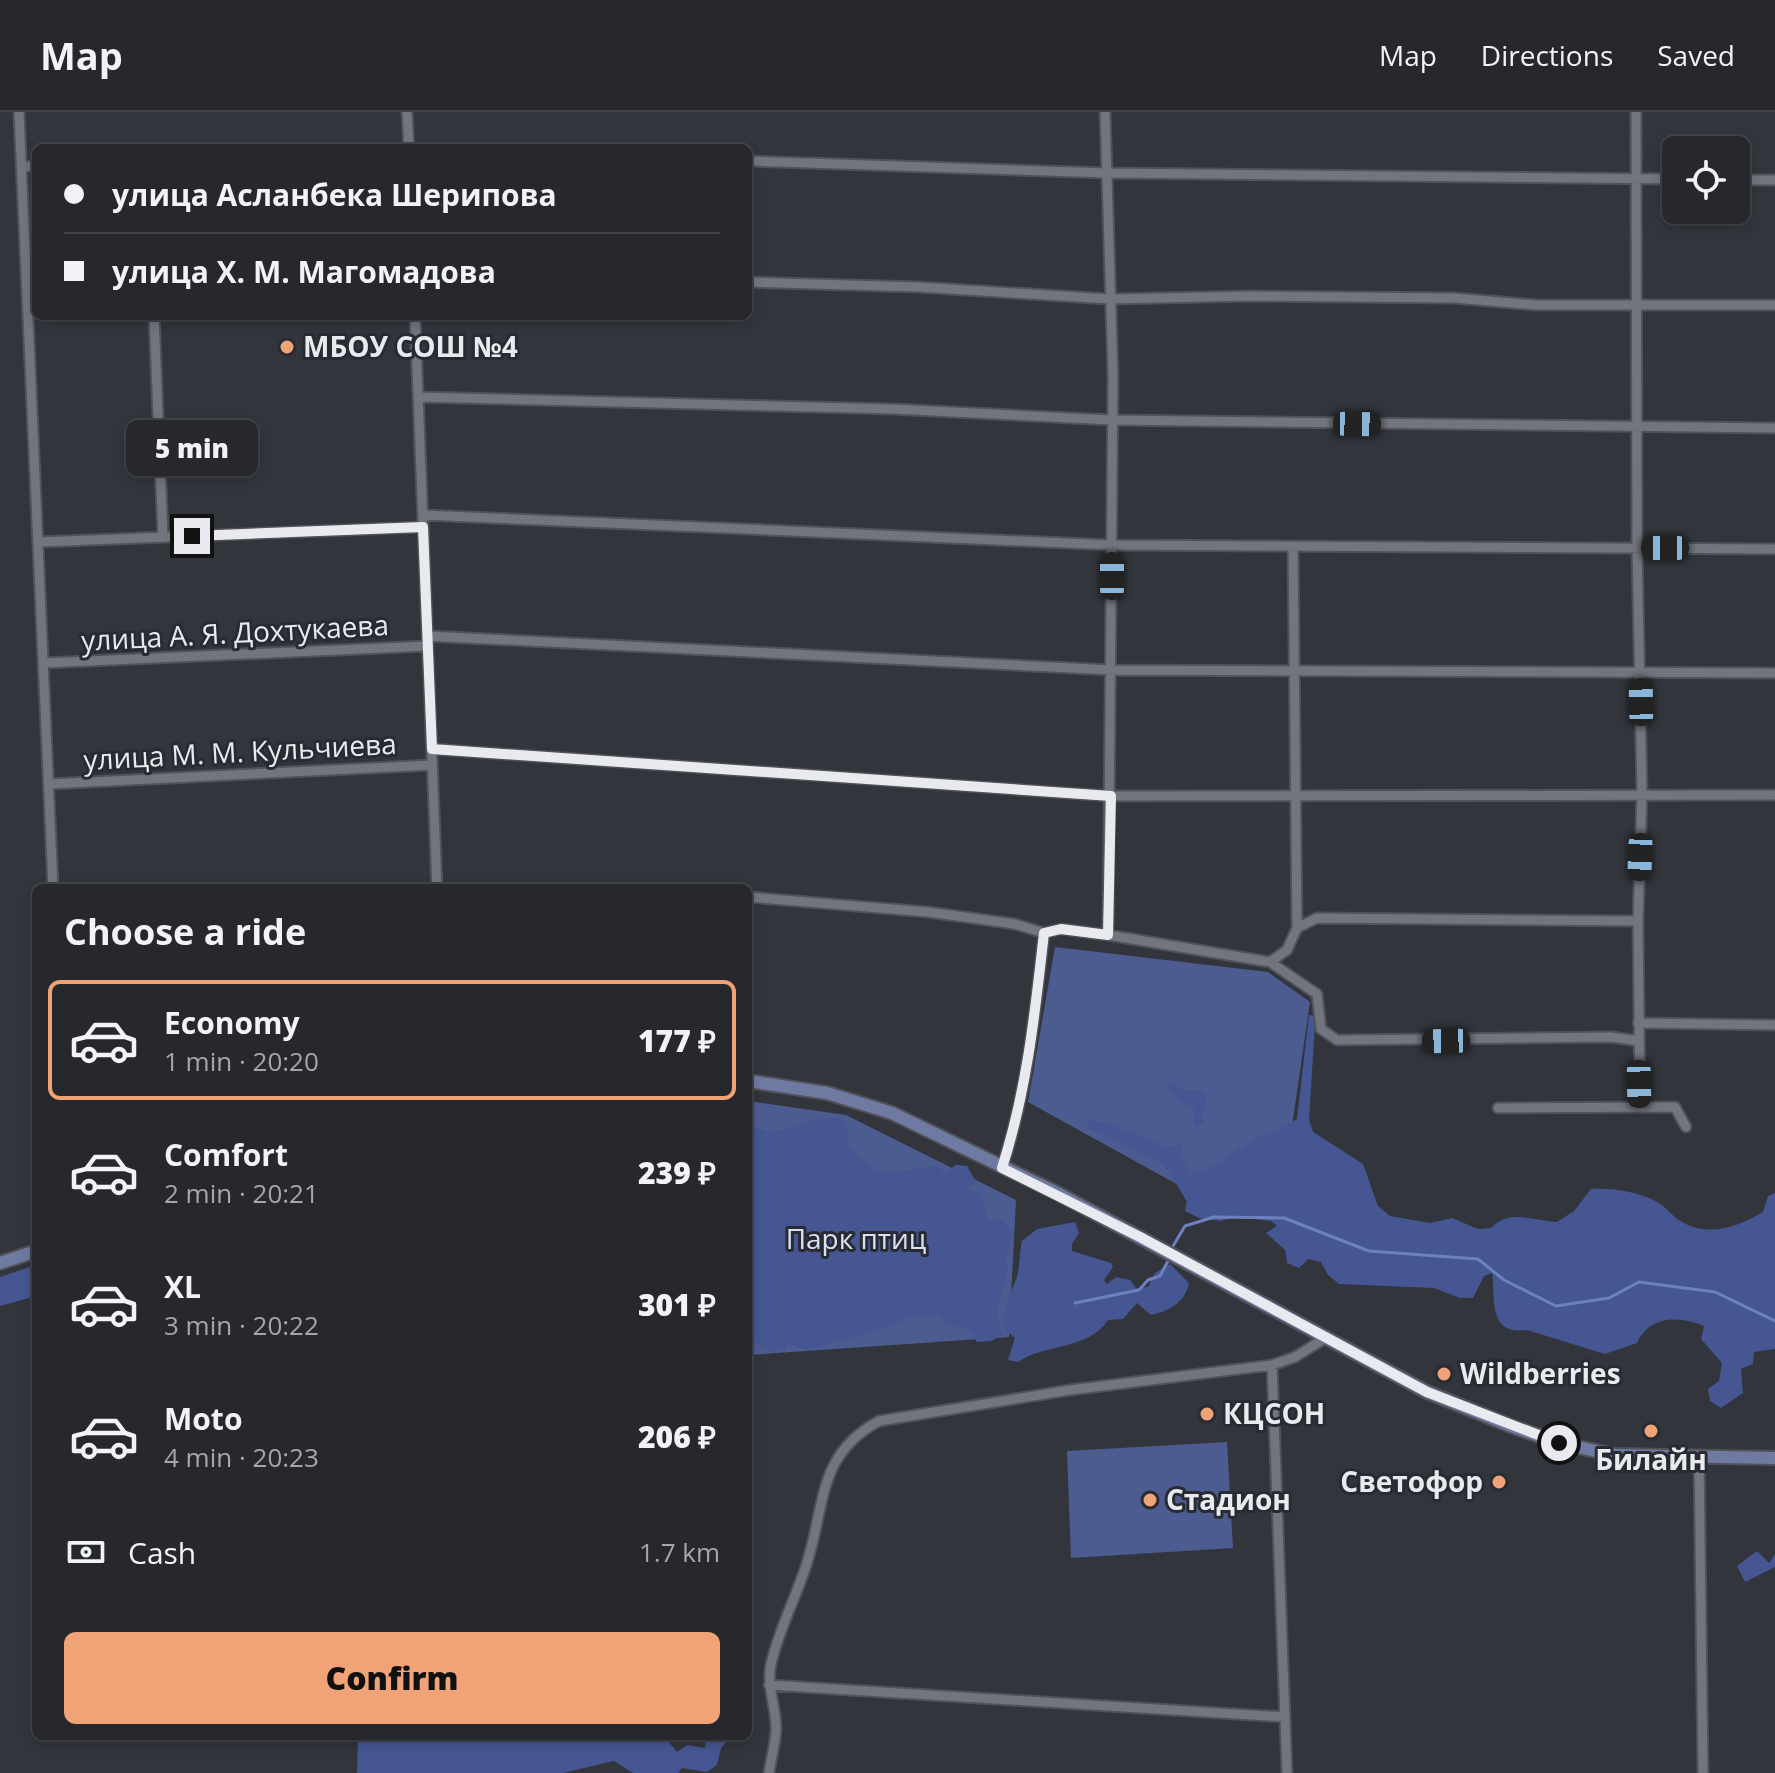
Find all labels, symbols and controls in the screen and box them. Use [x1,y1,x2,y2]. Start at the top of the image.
text: Map [40,29,123,81]
text: Map [1379,36,1437,74]
text: Directions [1481,36,1613,74]
text: Saved [1657,36,1735,74]
map controls [1662,136,1750,224]
button: locate [1662,136,1750,224]
text: улица Асланбека Шерипова [112,174,557,215]
text: улица Х. М. Магомадова [112,251,496,292]
place label: МБОУ СОШ №4 [303,327,518,365]
marker: МБОУ СОШ №4 [278,338,296,356]
car [1333,412,1381,436]
callout: 5 min [126,420,258,476]
text: 5 min [155,430,229,466]
route end [174,518,210,554]
car [1641,536,1689,560]
car [1100,552,1124,600]
street label: улица А. Я. Дохтукаева [80,605,390,659]
car [1629,678,1653,726]
street label: улица М. М. Кульчиева [82,724,398,778]
car [1627,833,1653,881]
text: Choose a ride [64,907,306,956]
text: Economy [164,1002,300,1043]
icon: car [68,1004,140,1076]
text: 177 ₽ [638,1020,716,1061]
car [1422,1029,1470,1053]
text: 1 min · 20:20 [164,1043,319,1079]
car [1627,1060,1651,1108]
text: Comfort [164,1134,288,1175]
icon: car [68,1136,140,1208]
text: 239 ₽ [638,1152,716,1193]
text: 2 min · 20:21 [164,1175,319,1211]
park label: Парк птиц [786,1219,926,1257]
text: XL [164,1266,201,1307]
icon: car [68,1268,140,1340]
text: 301 ₽ [638,1284,716,1325]
text: 3 min · 20:22 [164,1307,319,1343]
place label: Wildberries [1460,1354,1621,1392]
marker: Wildberries [1435,1365,1453,1383]
place label: КЦСОН [1223,1394,1325,1432]
text: Moto [164,1398,242,1439]
icon: car [68,1400,140,1472]
marker: КЦСОН [1198,1405,1216,1423]
text: 206 ₽ [638,1416,716,1457]
marker: Билайн [1642,1422,1660,1440]
route start [1541,1425,1577,1461]
text: 4 min · 20:23 [164,1439,319,1475]
place label: Билайн [1595,1440,1707,1478]
place label: Светофор [1340,1462,1483,1500]
marker: Светофор [1490,1473,1508,1491]
place label: Стадион [1166,1480,1291,1518]
marker: Стадион [1141,1491,1159,1509]
icon: cash [64,1530,108,1574]
text: Cash [128,1532,196,1573]
text: 1.7 km [639,1534,720,1570]
button: Confirm [64,1632,720,1724]

